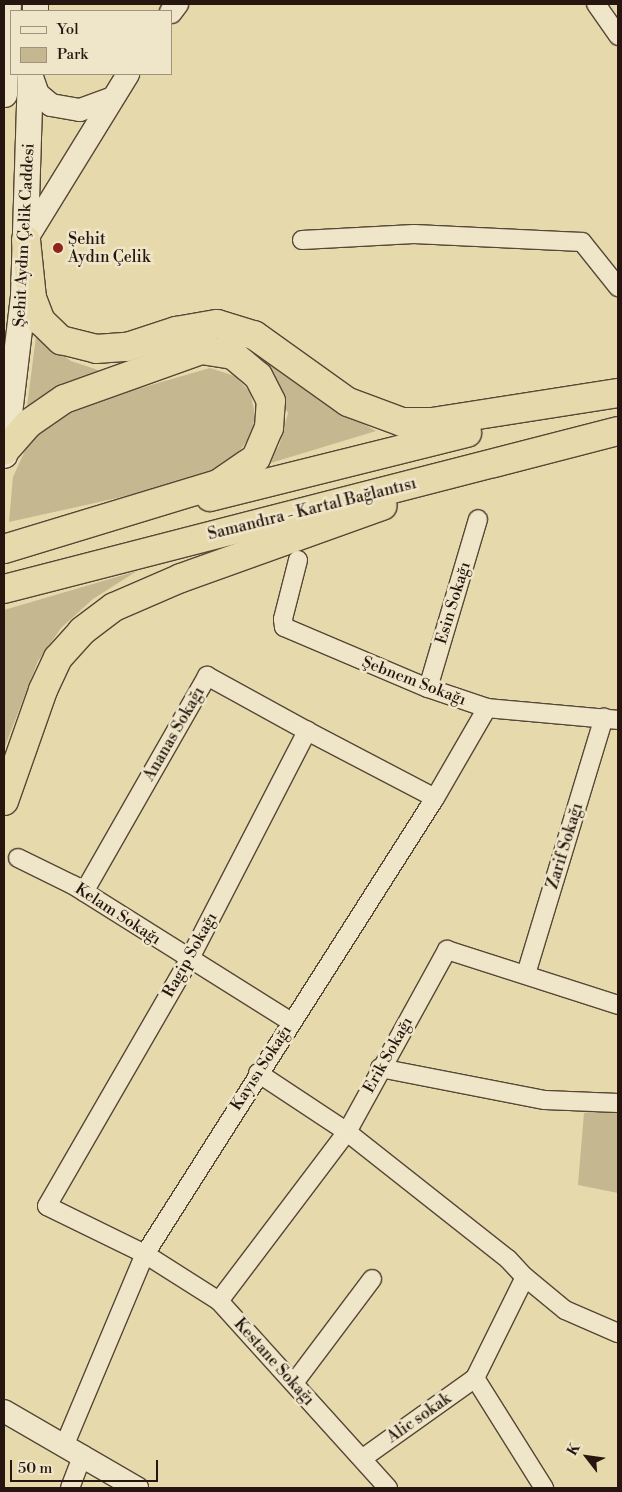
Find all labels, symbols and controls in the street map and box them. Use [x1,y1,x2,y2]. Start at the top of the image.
legend [10,10,172,75]
text: Yol [57,20,79,39]
text: Park [57,45,88,64]
street label: Şehit Aydın Çelik Caddesi [10,143,38,327]
place label: Şehit Aydın Çelik [68,229,150,267]
marker: Şehit Aydın Çelik [52,242,64,254]
street label: Samandıra - Kartal Bağlantısı [206,474,418,544]
street label: Esin Sokağı [431,560,475,646]
street label: Şebnem Sokağı [359,652,469,710]
street label: Ananas Sokağı [139,684,209,784]
street label: Zarif Sokağı [543,801,587,891]
street label: Kelam Sokağı [71,879,165,949]
street label: Ragip Sokağı [159,909,221,1001]
street label: Erik Sokağı [359,1014,417,1096]
street label: Kayısı Sokağı [226,1022,296,1114]
street label: Kestane Sokağı [230,1315,318,1409]
street label: Alic sokak [383,1389,455,1447]
north arrow [562,1432,612,1482]
text: K [563,1440,585,1459]
scale bar [12,1450,160,1482]
text: 50 m [18,1459,52,1478]

